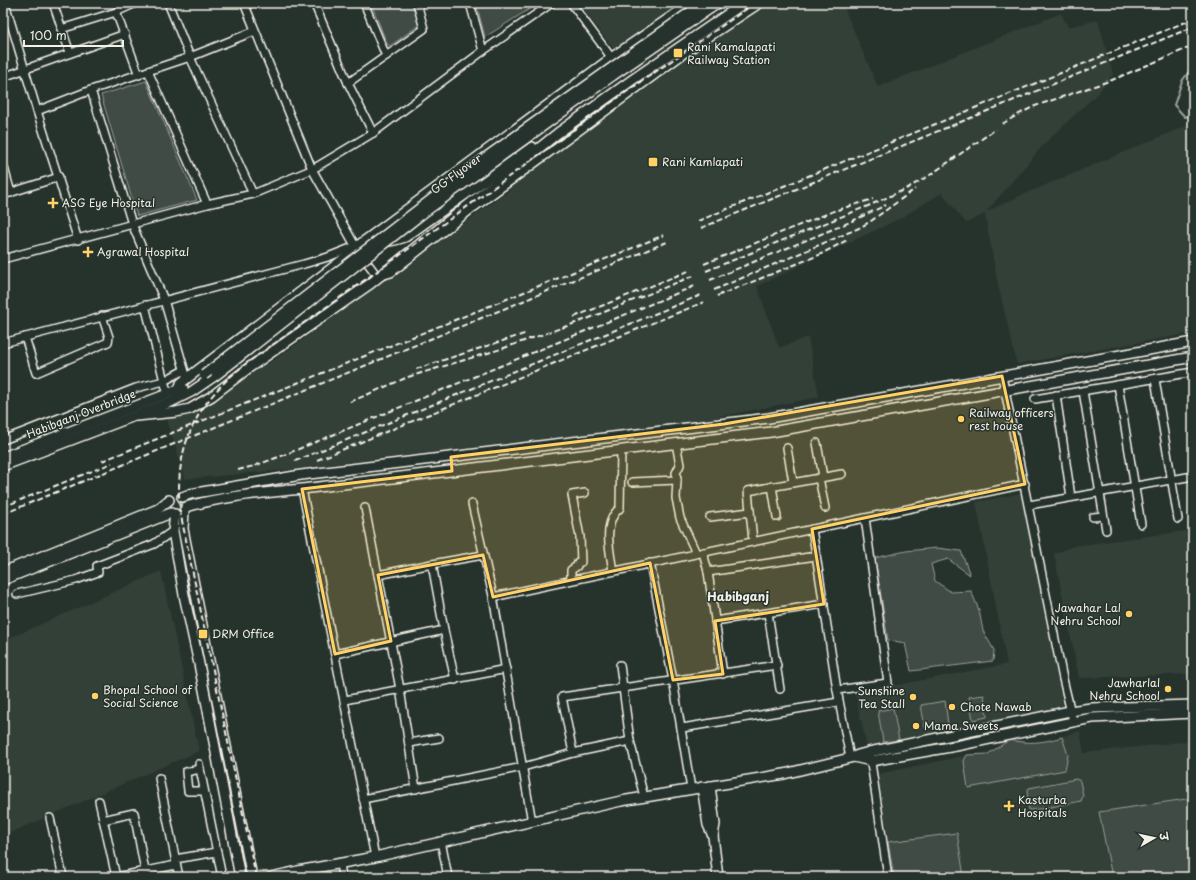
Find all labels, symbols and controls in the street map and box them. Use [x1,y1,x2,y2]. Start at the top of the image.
scale bar [24,22,123,48]
text: 100 m [30,26,67,44]
place label: Rani Kamalapati Railway Station [687,38,776,68]
marker: Rani Kamalapati Railway Station [672,47,684,59]
street label: GG Flyover [427,149,485,198]
place label: Rani Kamlapati [662,153,743,170]
marker: Rani Kamlapati [647,156,659,168]
place label: ASG Eye Hospital [62,194,155,211]
marker: ASG Eye Hospital [47,197,59,209]
place label: Agrawal Hospital [97,243,189,260]
marker: Agrawal Hospital [82,246,94,258]
street label: Habibganj Overbridge [24,385,138,442]
place label: Railway officers rest house [969,404,1054,434]
marker: Railway officers rest house [956,414,966,424]
district label: Habibganj [707,587,769,605]
place label: Jawahar Lal Nehru School [1050,599,1121,629]
marker: Jawahar Lal Nehru School [1124,609,1134,619]
place label: DRM Office [212,625,274,642]
marker: DRM Office [197,628,209,640]
place label: Jawharlal Nehru School [1089,674,1160,704]
place label: Bhopal School of Social Science [103,681,193,711]
place label: Sunshine Tea Stall [857,682,905,712]
marker: Jawharlal Nehru School [1163,684,1173,694]
marker: Bhopal School of Social Science [90,691,100,701]
marker: Sunshine Tea Stall [908,692,918,702]
place label: Chote Nawab [960,698,1032,715]
marker: Chote Nawab [947,702,957,712]
place label: Mama Sweets [924,717,998,734]
marker: Mama Sweets [911,721,921,731]
place label: Kasturba Hospitals [1018,791,1067,821]
marker: Kasturba Hospitals [1003,800,1015,812]
north arrow [1134,818,1174,858]
text: उ [1155,830,1174,843]

